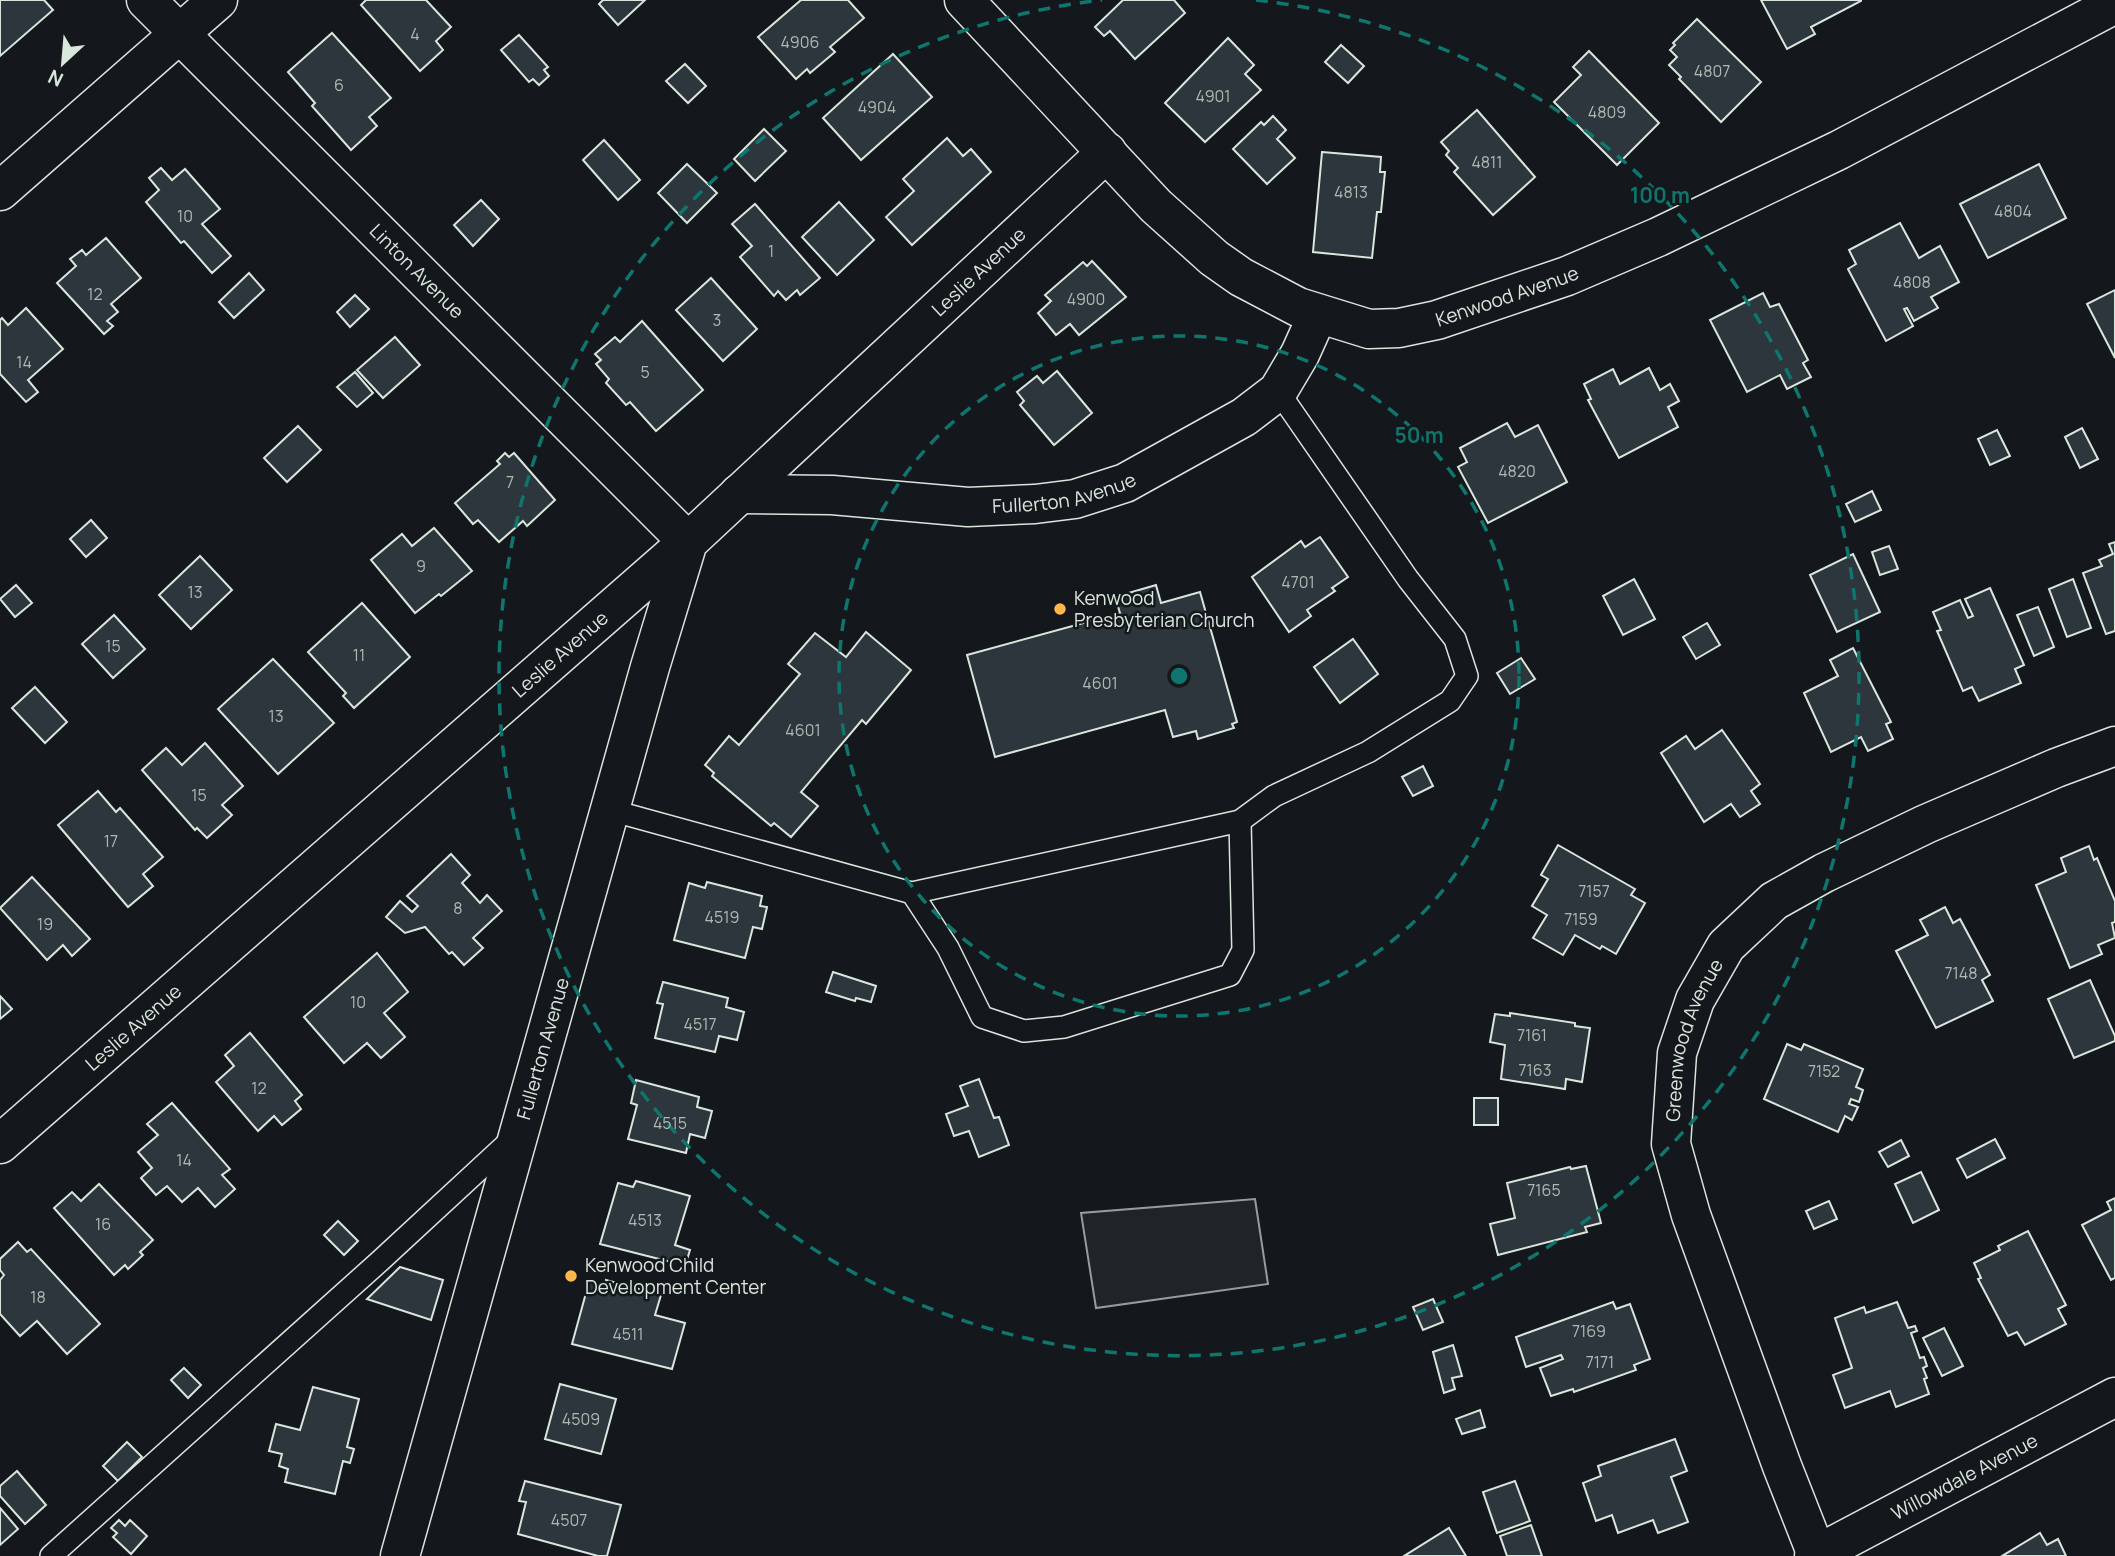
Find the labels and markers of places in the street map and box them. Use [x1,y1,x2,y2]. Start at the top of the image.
place label: Kenwood Presbyterian Church [1074,585,1255,633]
marker: Kenwood Presbyterian Church [1052,601,1068,617]
centre of rings [1167,664,1191,688]
place label: Kenwood Child Development Center [585,1252,766,1300]
marker: Kenwood Child Development Center [563,1268,579,1284]

